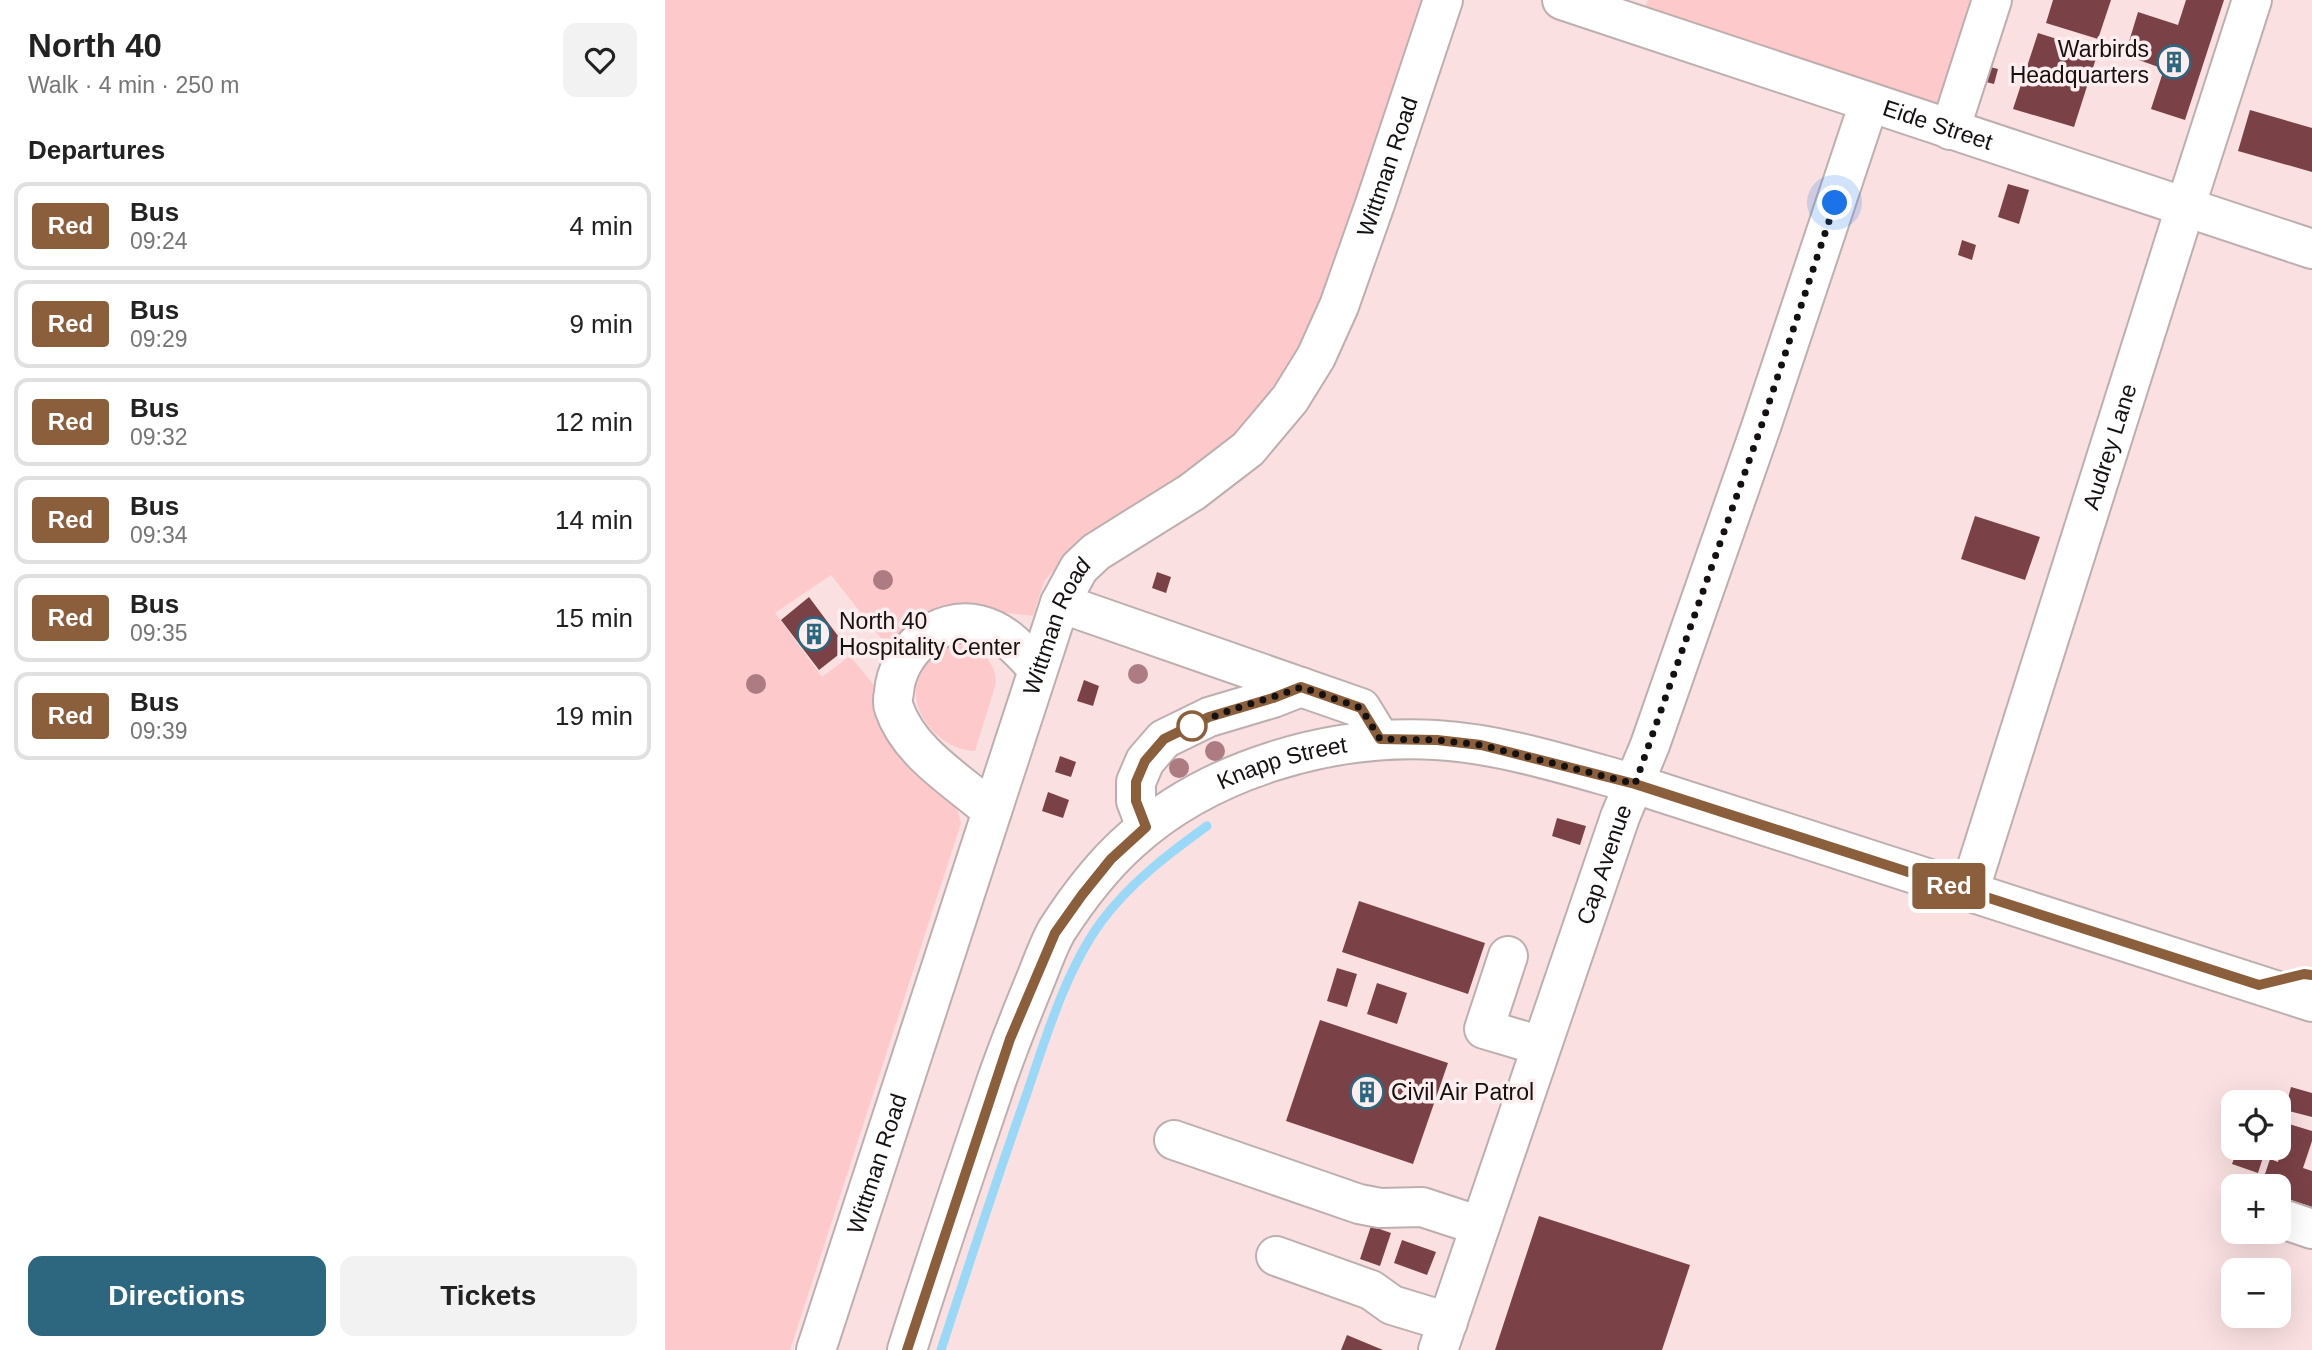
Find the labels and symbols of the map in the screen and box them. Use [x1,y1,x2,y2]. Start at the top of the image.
place label: Warbirds Headquarters [2010,36,2149,88]
building icon: Warbirds Headquarters [2155,43,2193,81]
street label: Wittman Road [1352,93,1423,240]
street label: Eide Street [1880,95,1997,155]
your location [1817,185,1852,220]
street label: Audrey Lane [2078,381,2142,513]
street label: Wittman Road [1018,552,1095,698]
place label: North 40 Hospitality Center [839,608,1021,660]
building icon: North 40 Hospitality Center [795,615,833,653]
unlabelled marker [1177,711,1207,741]
street label: Knapp Street [1213,731,1349,795]
street label: Cap Avenue [1571,801,1637,928]
line badge: Red [1909,863,1989,909]
building icon: Civil Air Patrol [1348,1073,1386,1111]
place label: Civil Air Patrol [1391,1079,1534,1105]
street label: Wittman Road [842,1090,912,1237]

